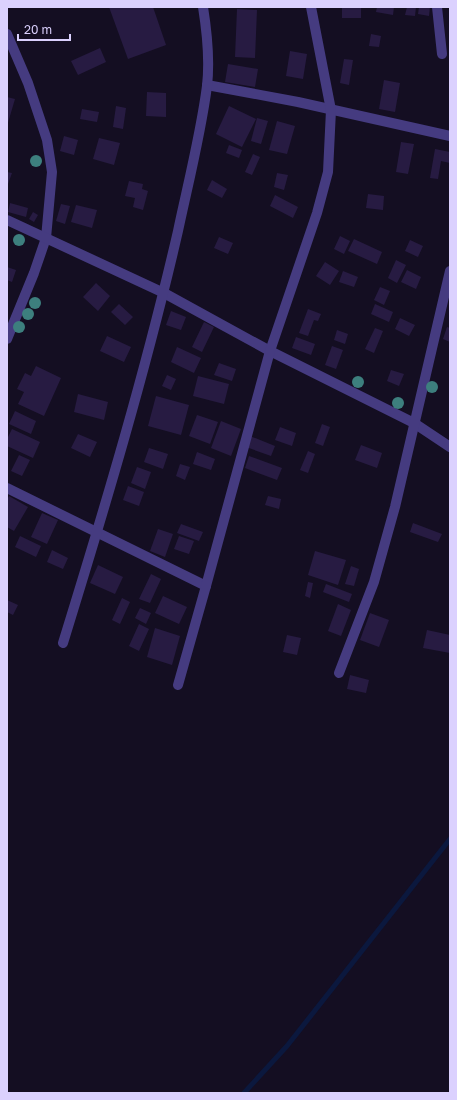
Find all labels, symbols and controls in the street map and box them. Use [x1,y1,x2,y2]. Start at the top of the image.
scale bar [18,16,70,42]
text: 20 m [24,22,52,37]

